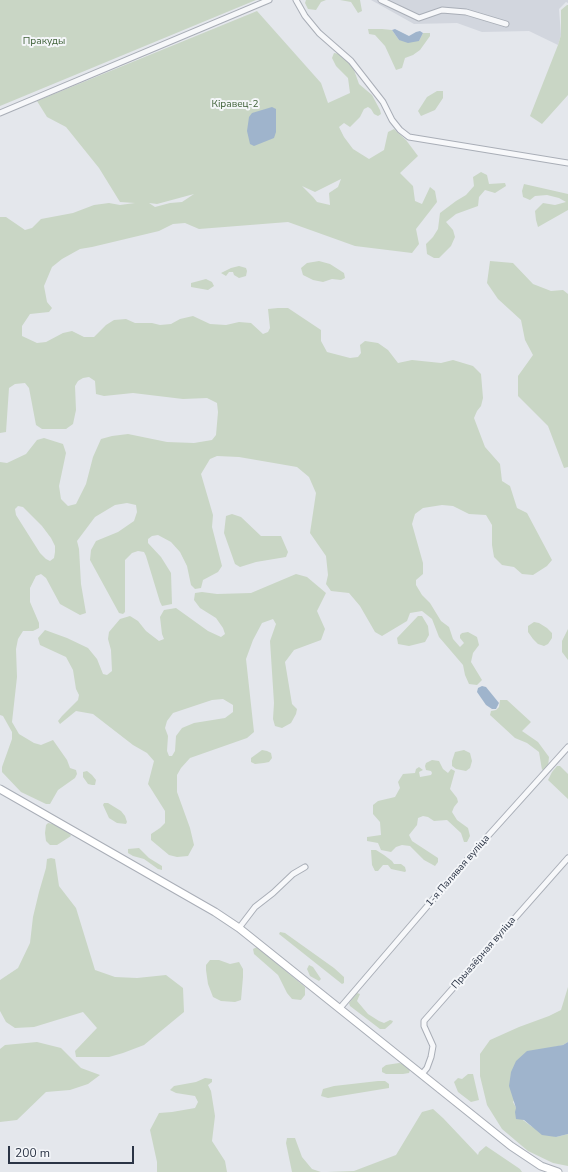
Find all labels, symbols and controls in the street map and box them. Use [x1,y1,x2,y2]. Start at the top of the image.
park label: Пракуды [23,36,65,48]
park label: Кіравец-2 [212,99,258,111]
street label: 1-я Палявая вуліца [424,833,492,909]
street label: Прыазёрная вуліца [449,914,519,992]
scale bar [10,1138,136,1164]
text: 200 m [15,1145,50,1161]

